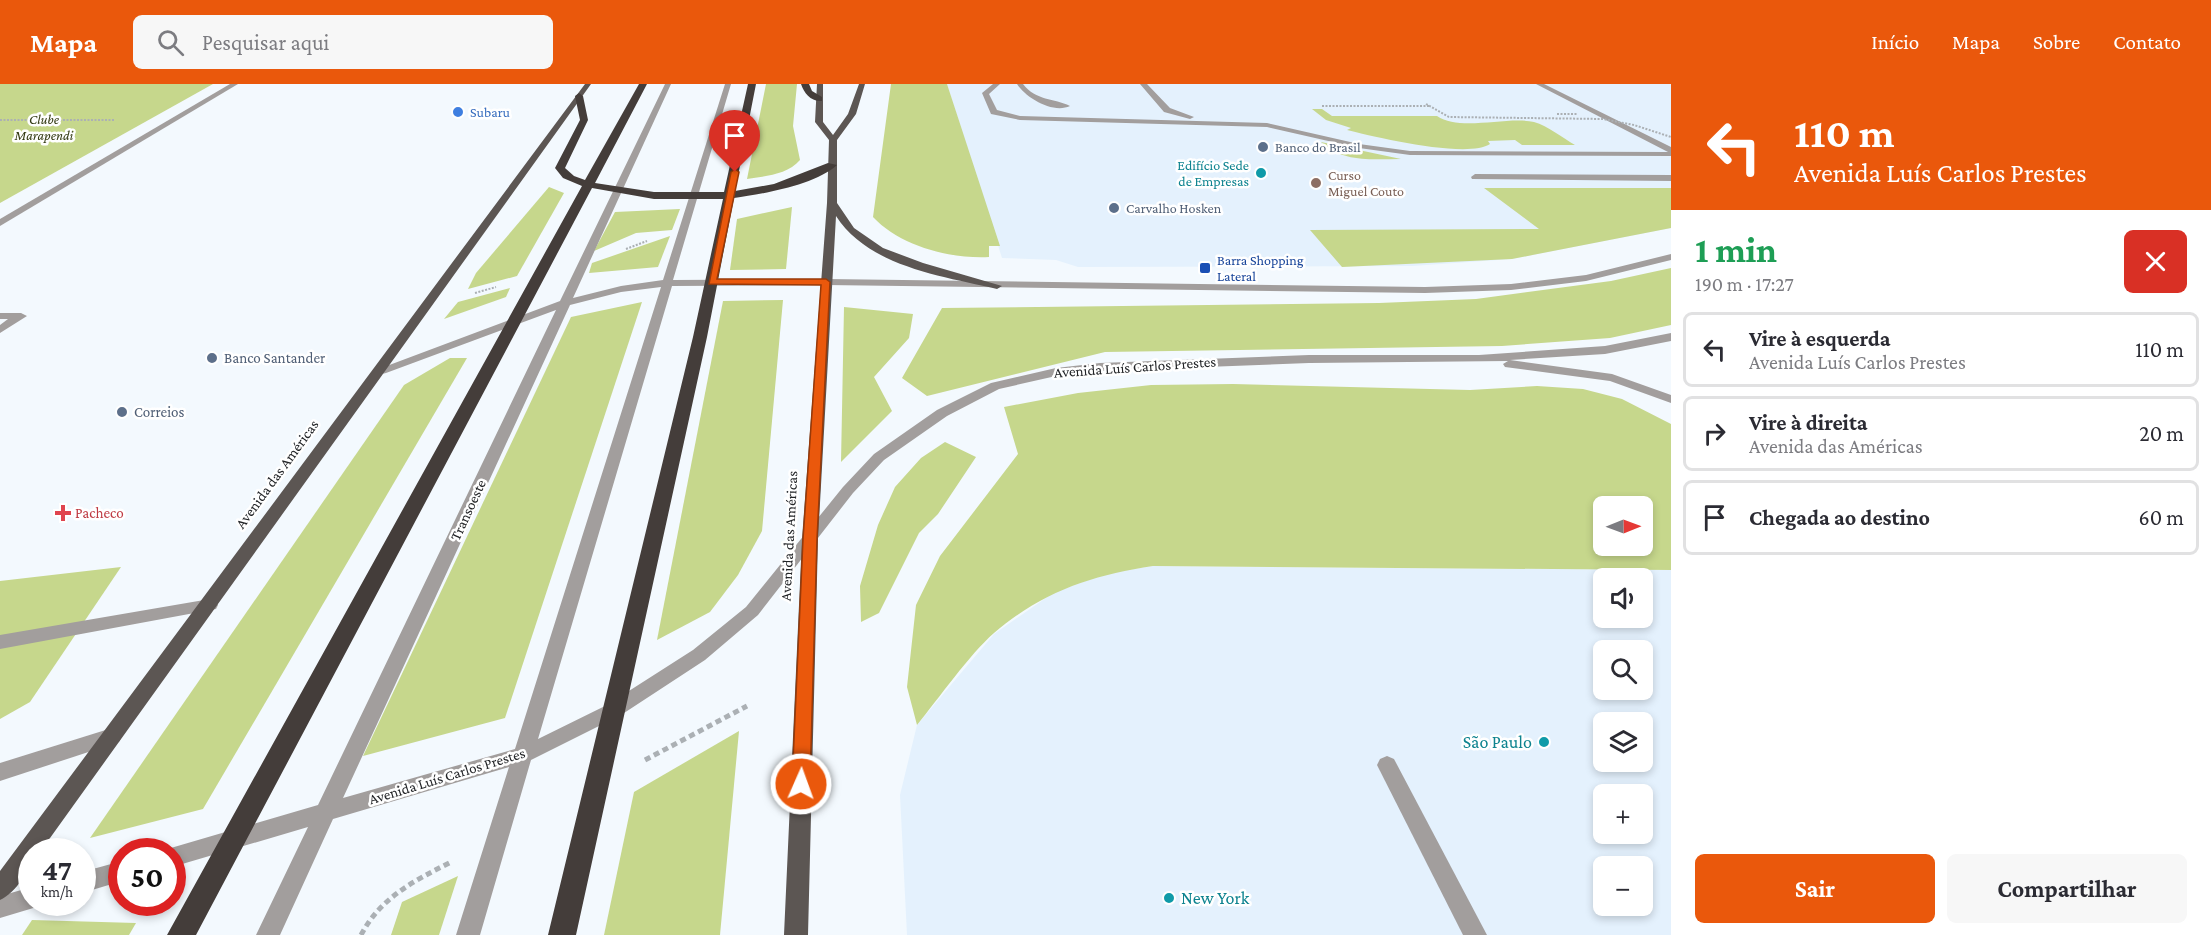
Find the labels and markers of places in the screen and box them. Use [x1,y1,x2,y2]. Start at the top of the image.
place label: Subaru [470,104,511,120]
marker: Subaru [451,105,465,119]
pin [709,110,760,172]
place label: Banco do Brasil [1275,139,1361,155]
marker: Banco do Brasil [1256,140,1270,154]
place label: Edifício Sede de Empresas [1177,157,1249,189]
marker: Edifício Sede de Empresas [1254,166,1268,180]
place label: Curso Miguel Couto [1328,167,1404,199]
marker: Curso Miguel Couto [1309,176,1323,190]
place label: Carvalho Hosken [1126,200,1222,216]
marker: Carvalho Hosken [1107,201,1121,215]
place label: Barra Shopping Lateral [1217,252,1304,284]
marker: Barra Shopping Lateral [1198,261,1212,275]
place label: Banco Santander [224,350,326,366]
marker: Banco Santander [205,351,219,365]
place label: Correios [134,404,185,420]
marker: Correios [115,405,129,419]
place label: Pacheco [75,505,124,521]
marker: Pacheco [56,506,70,520]
place label: São Paulo [1463,732,1532,752]
marker: São Paulo [1537,735,1551,749]
place label: New York [1181,888,1250,908]
marker: New York [1162,891,1176,905]

